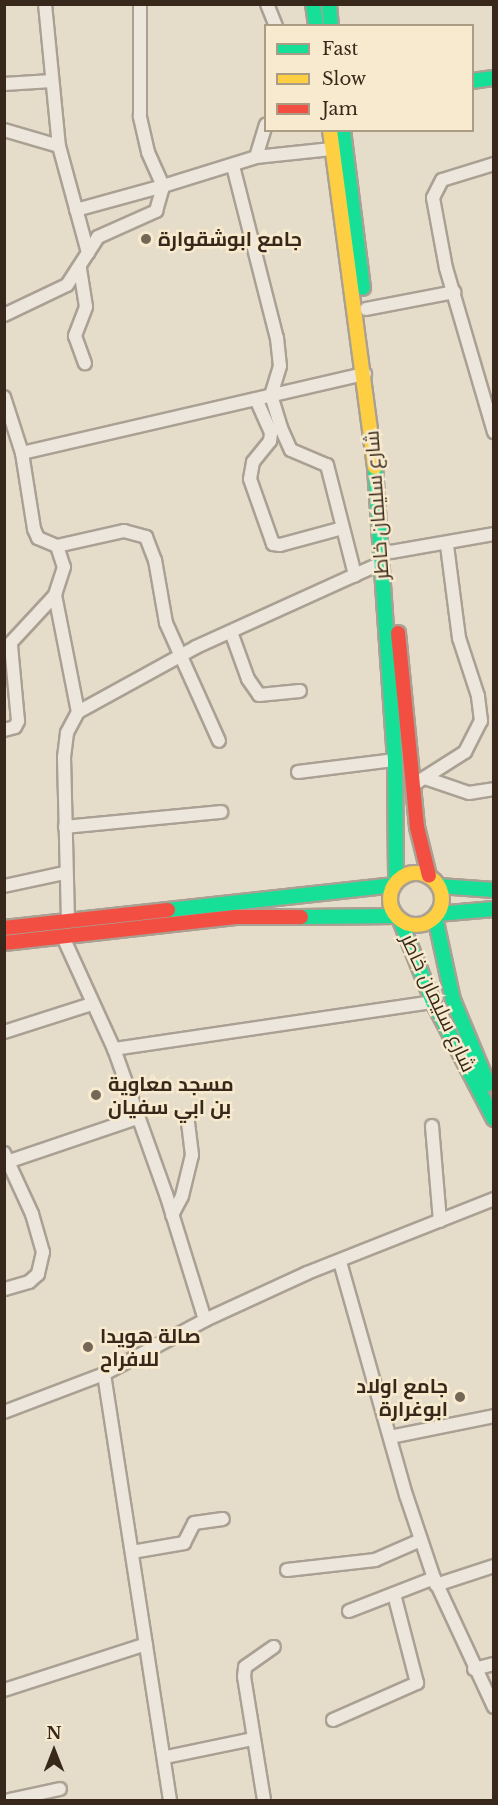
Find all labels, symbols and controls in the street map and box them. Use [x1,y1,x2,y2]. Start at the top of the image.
legend [264,24,474,132]
text: Fast [322,38,358,60]
text: Slow [322,68,366,90]
text: Jam [322,98,358,120]
place label: جامع ابوشقوارة [158,227,302,251]
marker: جامع ابوشقوارة [139,232,153,246]
street label: شارع سليمان خاطر [360,430,394,580]
street label: شارع سليمان خاطر [396,930,480,1076]
place label: مسجد معاوية بن ابي سفيان [108,1072,234,1119]
marker: مسجد معاوية بن ابي سفيان [89,1088,103,1102]
place label: صالة هويدا للافراح [100,1324,201,1371]
marker: صالة هويدا للافراح [81,1340,95,1354]
place label: جامع اولاد ابوغرارة [356,1374,448,1421]
marker: جامع اولاد ابوغرارة [453,1390,467,1404]
north arrow [24,1721,84,1781]
text: N [46,1723,62,1743]

